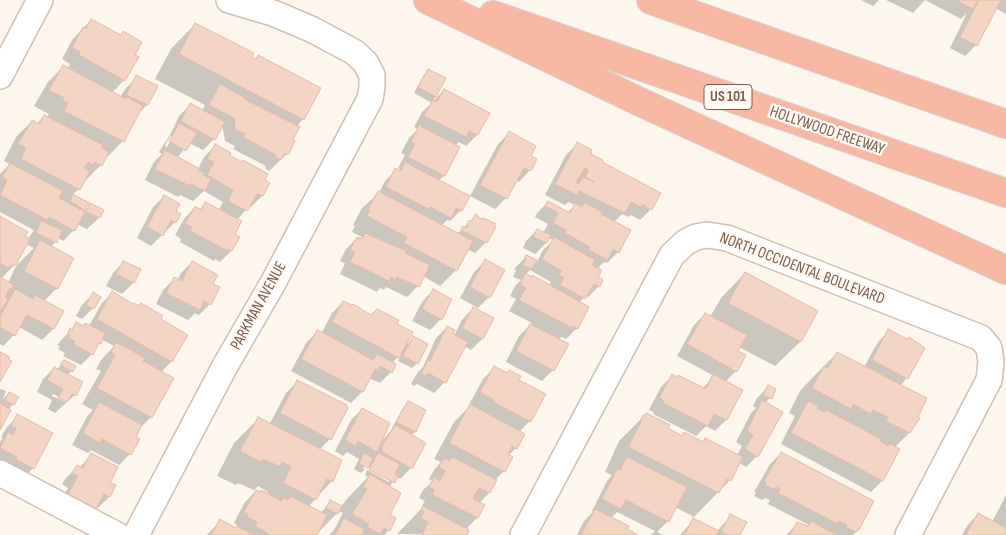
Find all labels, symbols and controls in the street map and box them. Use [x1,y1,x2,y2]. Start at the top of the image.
road number: US 101 [704,84,752,110]
street label: HOLLYWOOD FREEWAY [767,102,887,160]
street label: NORTH OCCIDENTAL BOULEVARD [717,229,887,309]
street label: PARKMAN AVENUE [227,259,291,353]

